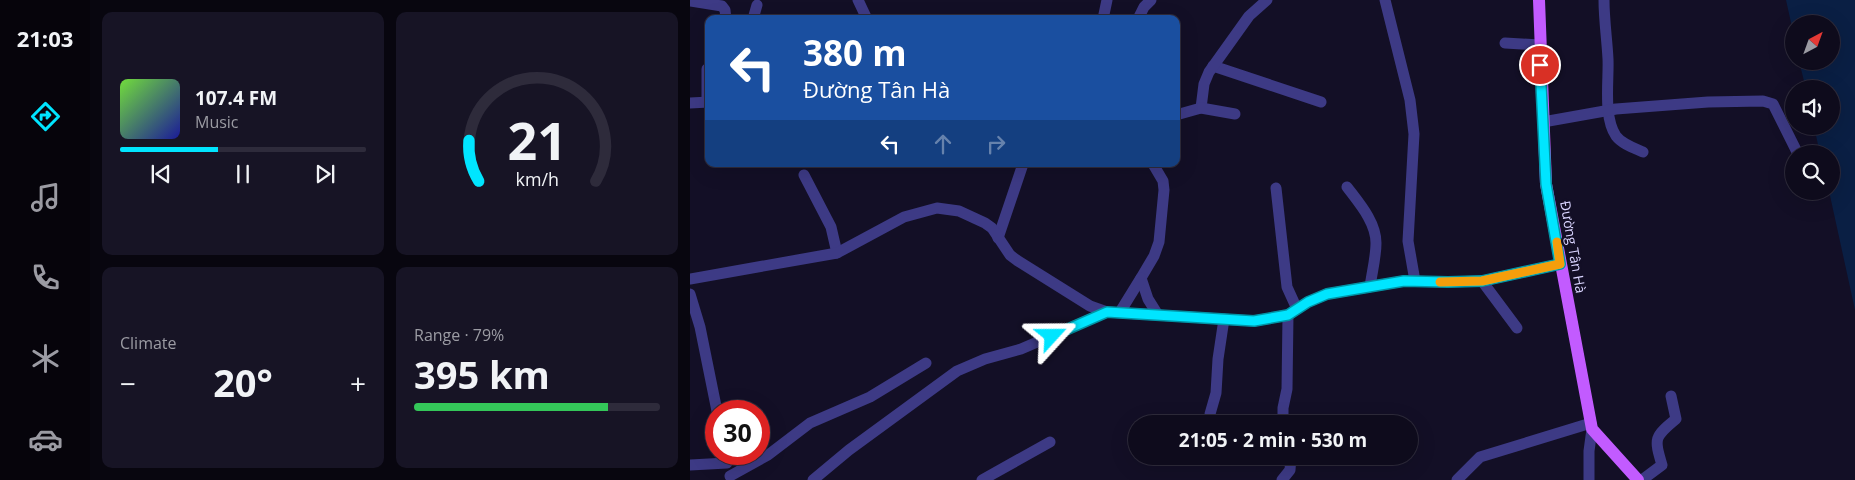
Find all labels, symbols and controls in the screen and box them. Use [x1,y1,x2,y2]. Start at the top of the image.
north arrow [1785,15,1840,70]
map controls [1785,15,1840,200]
text: 21:03 [17,23,73,53]
text: 380 m [803,29,907,76]
icon: left [720,35,785,100]
pin [1519,44,1561,86]
icon: arrive [1526,51,1554,79]
text: Đường Tân Hà [803,74,950,104]
button: sound [1785,80,1840,135]
text: 107.4 FM [195,85,277,111]
icon: directions [28,99,63,134]
text: 21 [507,104,567,175]
text: Music [195,111,239,133]
icon: left [876,130,904,158]
icon: ahead [929,130,957,158]
icon: right [982,130,1010,158]
button: search [1785,145,1840,200]
icon: previous [147,160,175,188]
icon: pause [229,160,257,188]
icon: next [311,160,339,188]
text: km/h [515,167,559,191]
icon: music [28,180,63,215]
street label: Đường Tân Hà [1556,199,1591,295]
icon: phone [28,260,63,295]
position arrow [1025,309,1077,361]
text: Range · 79% [414,324,504,346]
text: Climate [120,332,177,354]
icon: climate [28,341,63,376]
text: 395 km [414,348,550,400]
text: 20° [213,356,273,408]
text: − [120,364,136,402]
text: + [350,364,366,402]
speed limit sign: 30 [705,400,770,465]
icon: car [28,422,63,457]
text: 21:05 · 2 min · 530 m [1179,427,1367,453]

